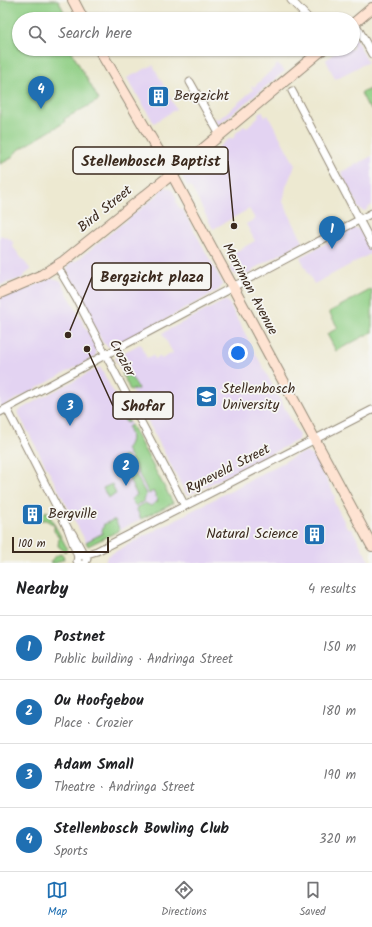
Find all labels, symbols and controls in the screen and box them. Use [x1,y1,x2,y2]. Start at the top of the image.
search box [12,12,360,56]
text: Search here [58,22,132,46]
icon: search [26,23,48,45]
pin: 4 [28,76,54,109]
building icon: Bergzicht [146,83,172,109]
place label: Bergzicht [174,85,230,107]
callout: Stellenbosch Baptist [73,147,228,174]
text: Stellenbosch Baptist [81,150,221,174]
street label: Bird Street [73,180,138,238]
pin: 1 [319,216,345,249]
street label: Merriman Avenue [216,239,284,340]
callout: Bergzicht plaza [92,263,211,290]
text: Bergzicht plaza [100,266,204,290]
street label: Crozier [103,335,142,382]
your location [228,343,248,363]
place label: Stellenbosch University [222,378,295,416]
school or university icon: Stellenbosch University [193,384,219,410]
callout: Shofar [113,392,173,419]
pin: 3 [57,393,83,426]
text: Shofar [121,395,165,419]
street label: Ryneveld Street [182,438,275,500]
pin: 2 [113,453,139,486]
building icon: Bergville [19,501,45,527]
place label: Bergville [48,503,98,525]
building icon: Natural Science [301,521,327,547]
place label: Natural Science [206,523,299,545]
scale bar [12,535,109,554]
text: 100 m [18,535,46,553]
text: Nearby [16,576,68,603]
text: 4 results [308,579,356,600]
text: Postnet [54,625,105,649]
text: 1 [27,637,31,658]
text: 150 m [323,637,356,658]
text: Public building · Andringa Street [54,649,233,670]
text: Ou Hoofgebou [54,689,144,713]
text: 2 [25,701,33,722]
text: 180 m [322,701,356,722]
text: Place · Crozier [54,713,132,734]
text: Adam Small [54,753,133,777]
text: 3 [25,765,33,786]
text: 190 m [324,765,356,786]
text: Theatre · Andringa Street [54,777,195,798]
text: Stellenbosch Bowling Club [54,817,229,841]
text: 4 [25,829,33,850]
text: 320 m [319,829,356,850]
text: Sports [54,841,88,862]
tab: Map [46,879,68,921]
tab: Directions [161,879,207,921]
tab: Saved [300,879,326,921]

